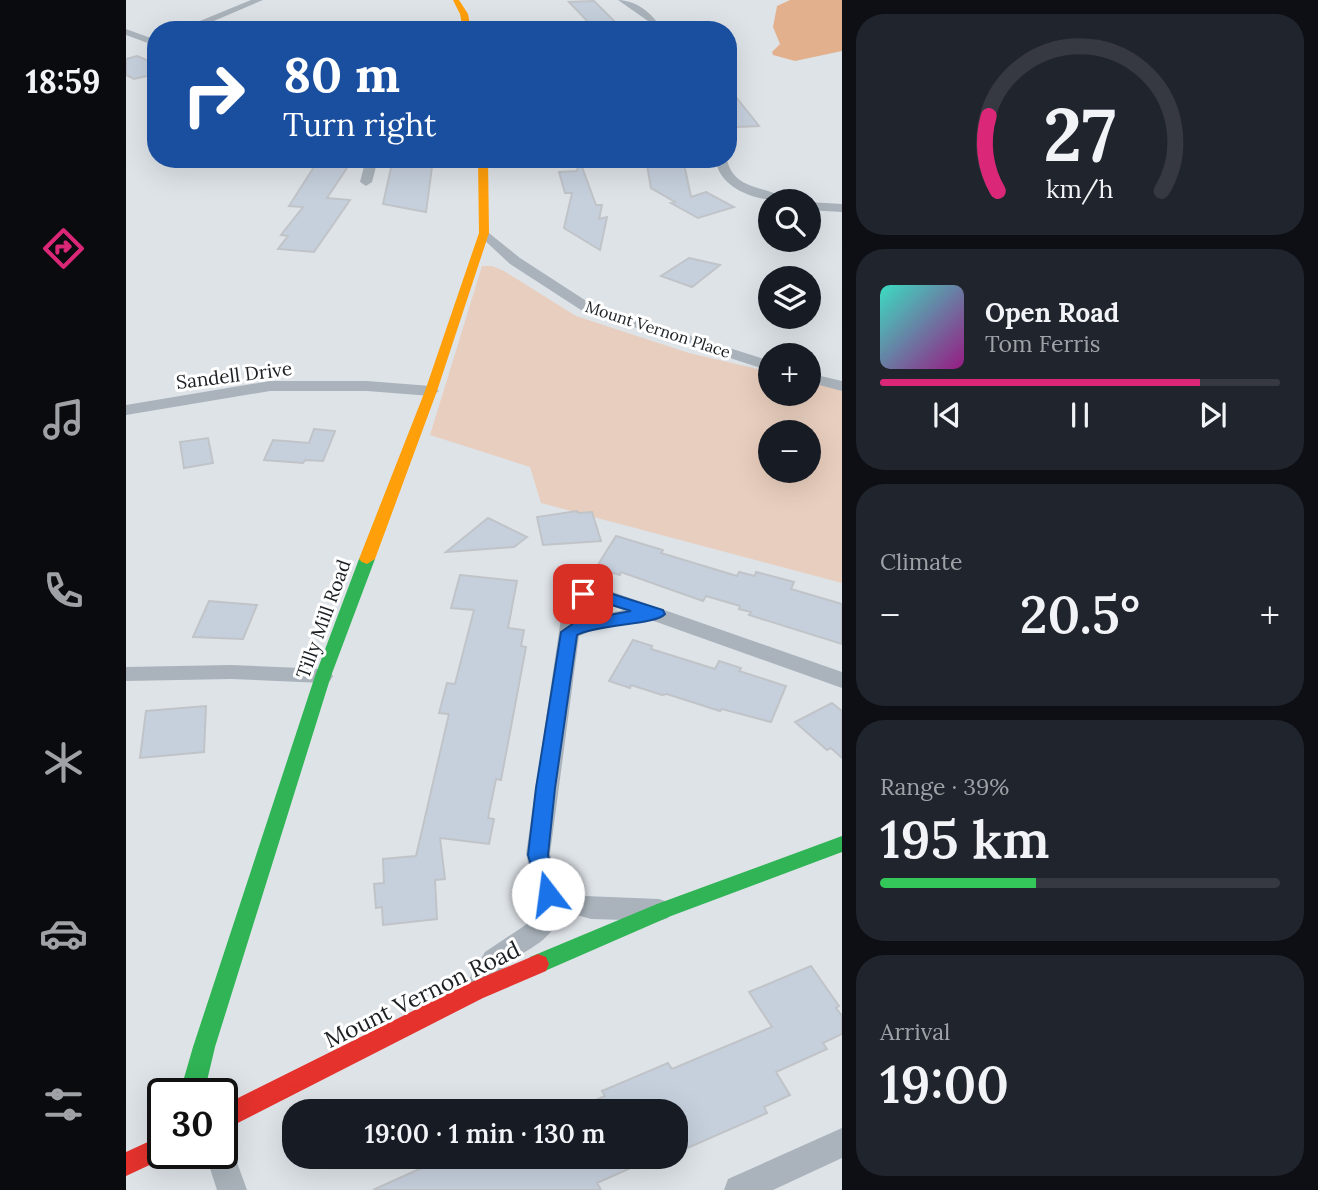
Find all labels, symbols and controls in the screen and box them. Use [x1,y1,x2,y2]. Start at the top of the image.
text: 80 m [283,43,400,105]
icon: right [168,49,259,140]
text: 18:59 [25,61,101,102]
text: 27 [1044,88,1116,181]
text: Turn right [283,104,436,145]
text: km/h [1046,172,1114,204]
map controls [758,189,821,483]
button: search [758,189,821,252]
icon: directions [39,224,88,273]
button: layers [758,266,821,329]
street label: Mount Vernon Place [583,296,733,362]
text: Open Road [985,296,1119,329]
text: Tom Ferris [985,329,1100,358]
button: + [758,343,821,406]
street label: Sandell Drive [175,356,293,394]
icon: music [39,395,88,444]
icon: previous [928,396,966,434]
icon: pause [1061,396,1099,434]
icon: next [1194,396,1232,434]
button: − [758,420,821,483]
text: Climate [880,547,962,576]
street label: Tilly Mill Road [290,556,356,682]
pin [553,564,613,624]
icon: phone [39,566,88,615]
icon: arrive [564,575,602,613]
text: 20.5° [1020,581,1140,647]
text: − [880,591,900,639]
text: + [1260,591,1280,639]
icon: climate [39,738,88,787]
text: Range · 39% [880,772,1009,801]
text: 195 km [880,806,1050,872]
position arrow [511,857,585,931]
icon: car [39,909,88,958]
street label: Mount Vernon Road [319,934,525,1054]
text: Arrival [880,1017,950,1046]
text: 19:00 [880,1051,1009,1117]
speed limit sign: 30 [147,1078,238,1169]
icon: filters [39,1080,88,1129]
text: 19:00 · 1 min · 130 m [365,1117,605,1150]

